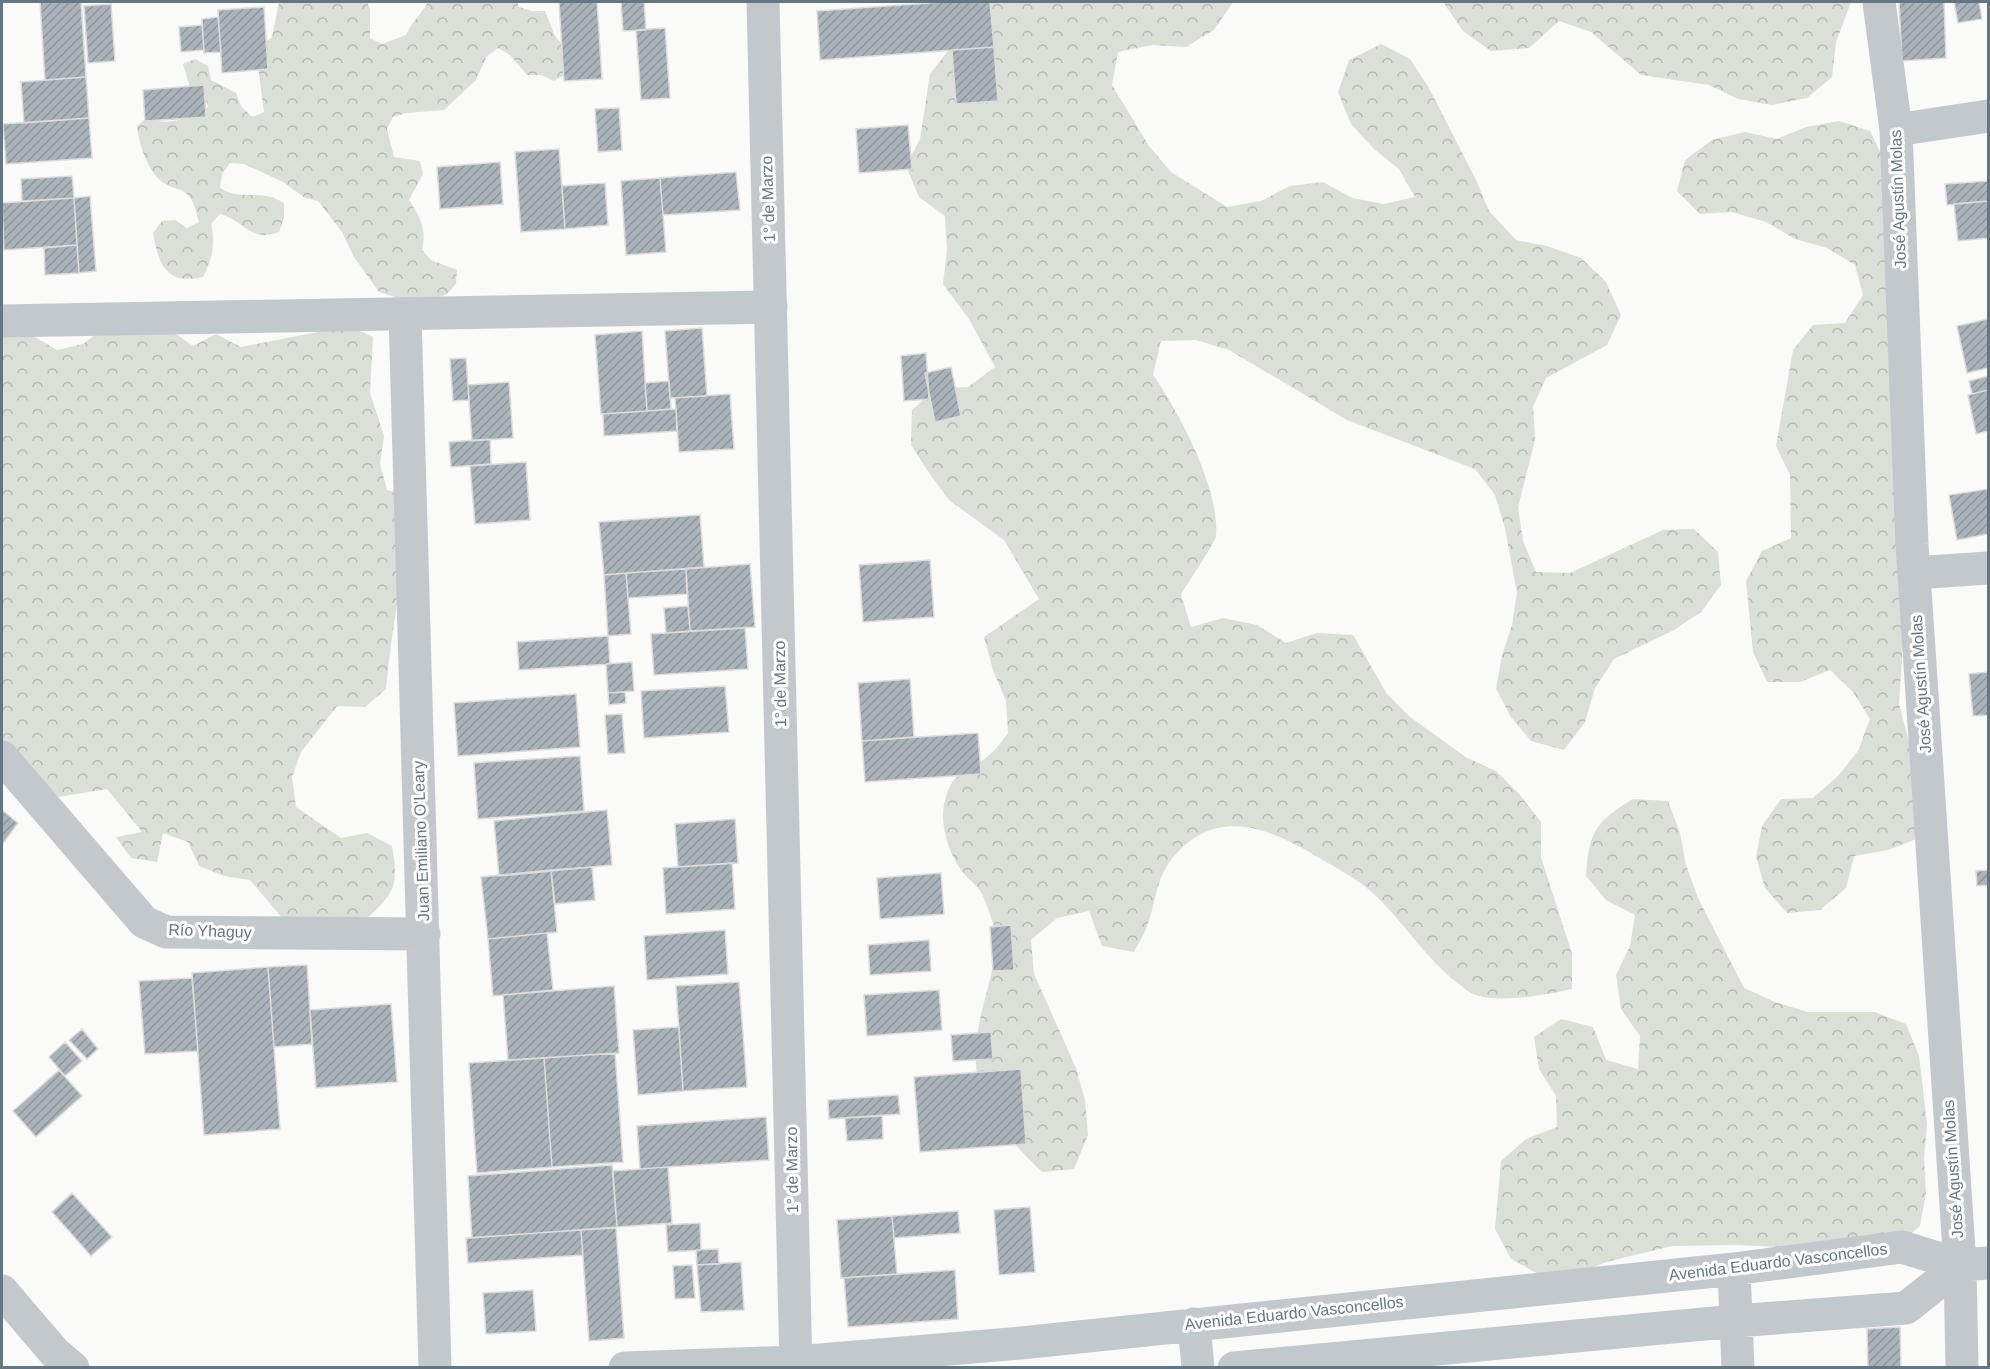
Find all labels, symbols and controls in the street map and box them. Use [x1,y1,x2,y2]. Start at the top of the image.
street label: José Agustín Molas [1887,129,1909,269]
street label: 1° de Marzo [758,155,778,242]
street label: José Agustín Molas [1908,614,1934,754]
street label: 1° de Marzo [771,641,789,727]
street label: Juan Emiliano O'Leary [410,761,432,921]
street label: Río Yhaguy [168,921,252,941]
street label: José Agustín Molas [1940,1099,1966,1239]
street label: 1° de Marzo [783,1127,801,1213]
street label: Avenida Eduardo Vasconcellos [1668,1240,1888,1284]
street label: Avenida Eduardo Vasconcellos [1184,1293,1404,1333]

